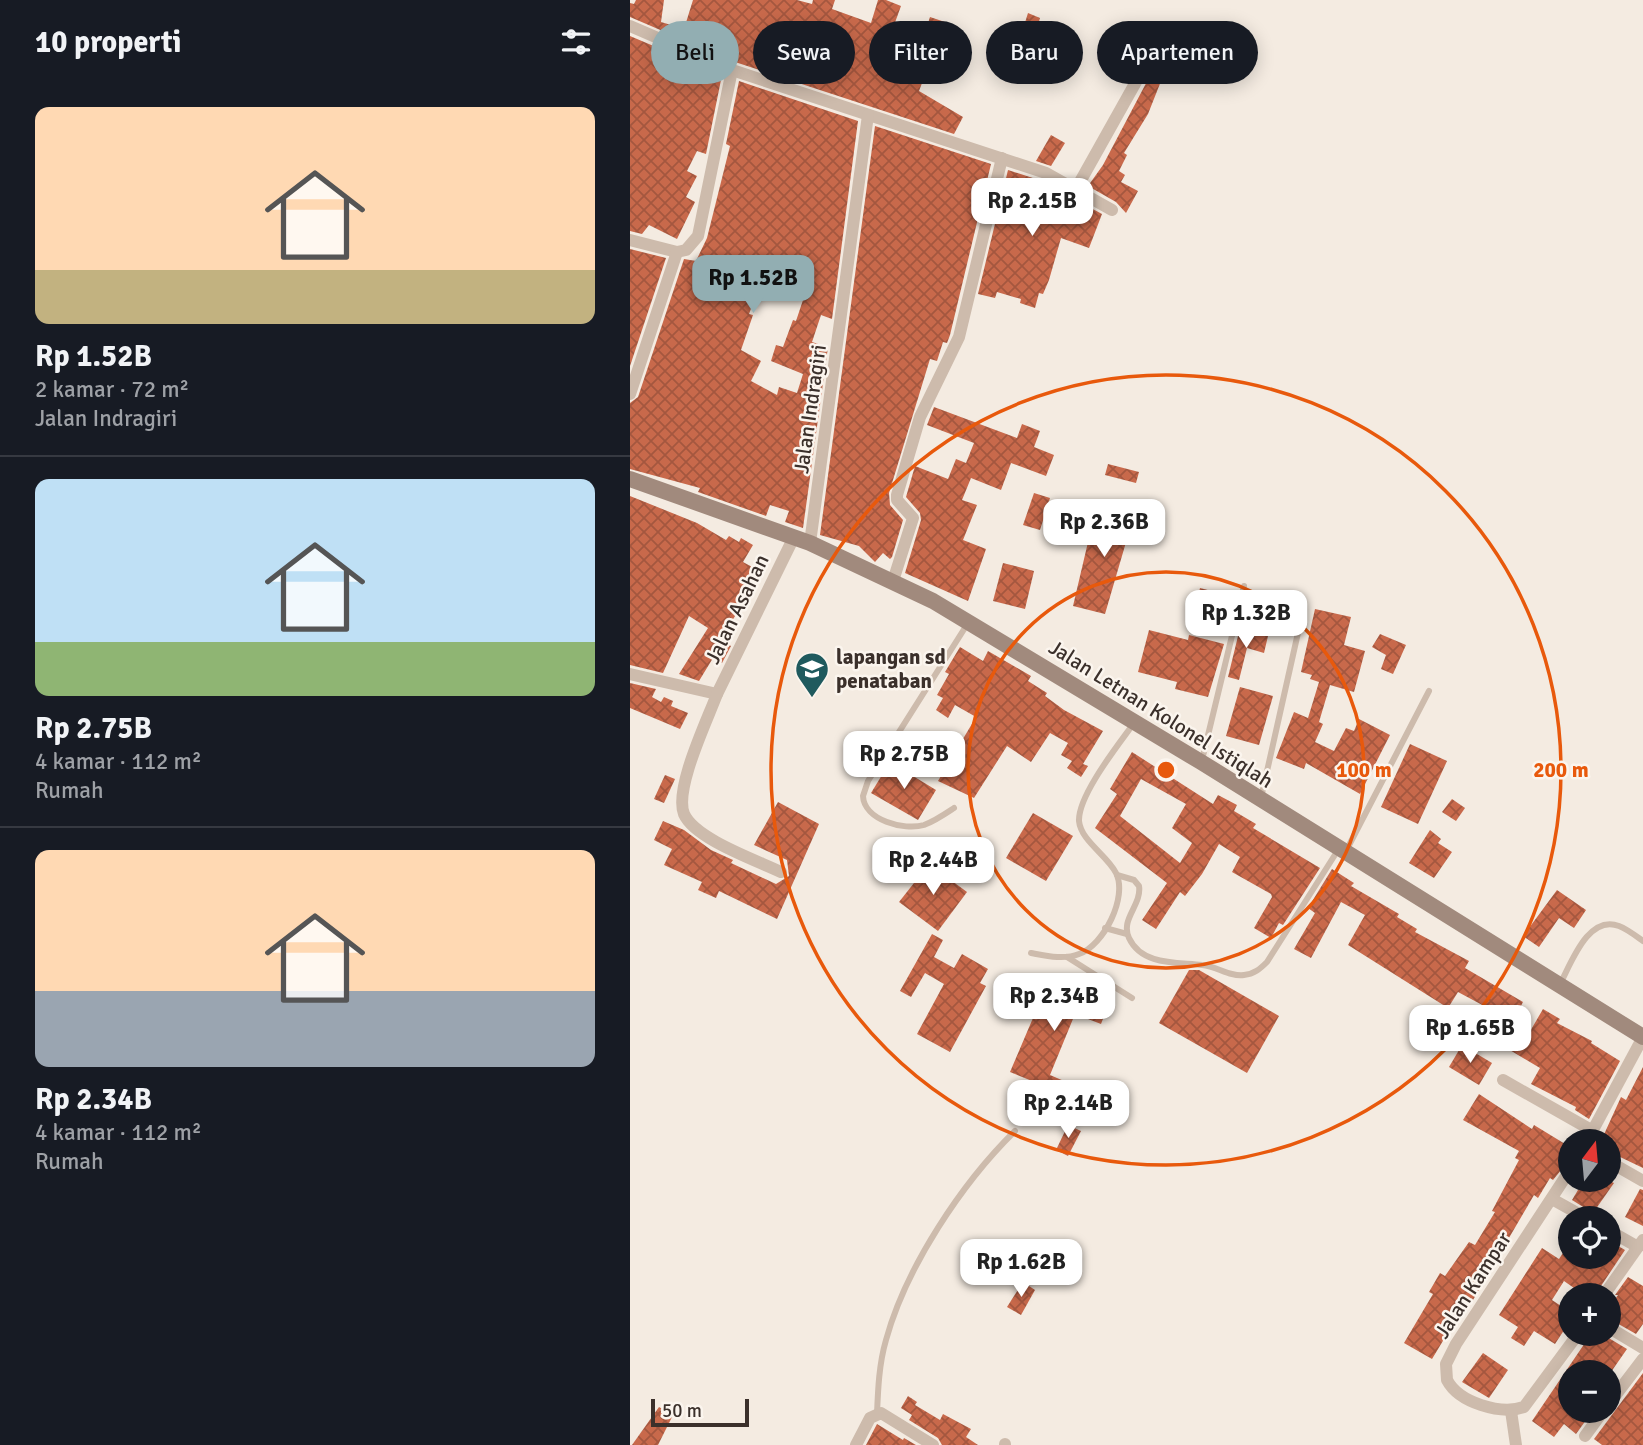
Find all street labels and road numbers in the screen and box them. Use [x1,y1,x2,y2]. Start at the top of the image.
street label: Jalan Indragiri [788,343,832,475]
street label: Jalan Asahan [699,550,775,668]
street label: Jalan Letnan Kolonel Istiqlah [1044,634,1278,794]
street label: Jalan Kampar [1429,1227,1517,1343]

